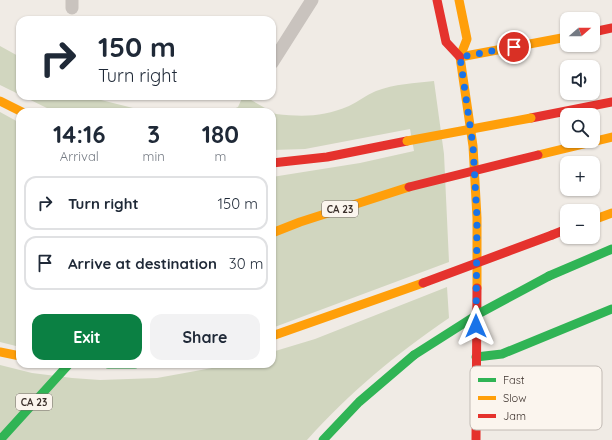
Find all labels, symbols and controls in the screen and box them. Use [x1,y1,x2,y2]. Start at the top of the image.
north arrow [560,12,600,52]
map controls [560,12,600,244]
text: 150 m [98,29,176,64]
pin [497,30,531,64]
icon: right [32,32,84,84]
icon: arrive [503,36,525,58]
button: sound [560,60,600,100]
text: Turn right [98,64,178,87]
button: search [560,108,600,148]
text: 14:16 [53,119,106,149]
text: 3 [147,119,160,149]
text: 180 [202,119,239,149]
text: Arrival [60,148,99,164]
text: min [143,148,165,164]
text: m [214,148,226,164]
button: + [560,156,600,196]
icon: right [34,192,56,214]
text: Turn right [68,194,139,213]
text: 150 m [218,194,258,213]
road number: CA 23 [322,201,358,217]
button: − [560,204,600,244]
icon: arrive [34,252,56,274]
text: Arrive at destination [68,254,217,273]
text: 30 m [229,254,263,273]
position arrow [455,305,497,347]
button: Exit [32,314,142,360]
button: Share [150,314,260,360]
legend [470,366,602,430]
text: Fast [503,373,525,387]
text: Slow [503,391,527,405]
road number: CA 23 [16,394,52,410]
text: Jam [503,409,526,423]

